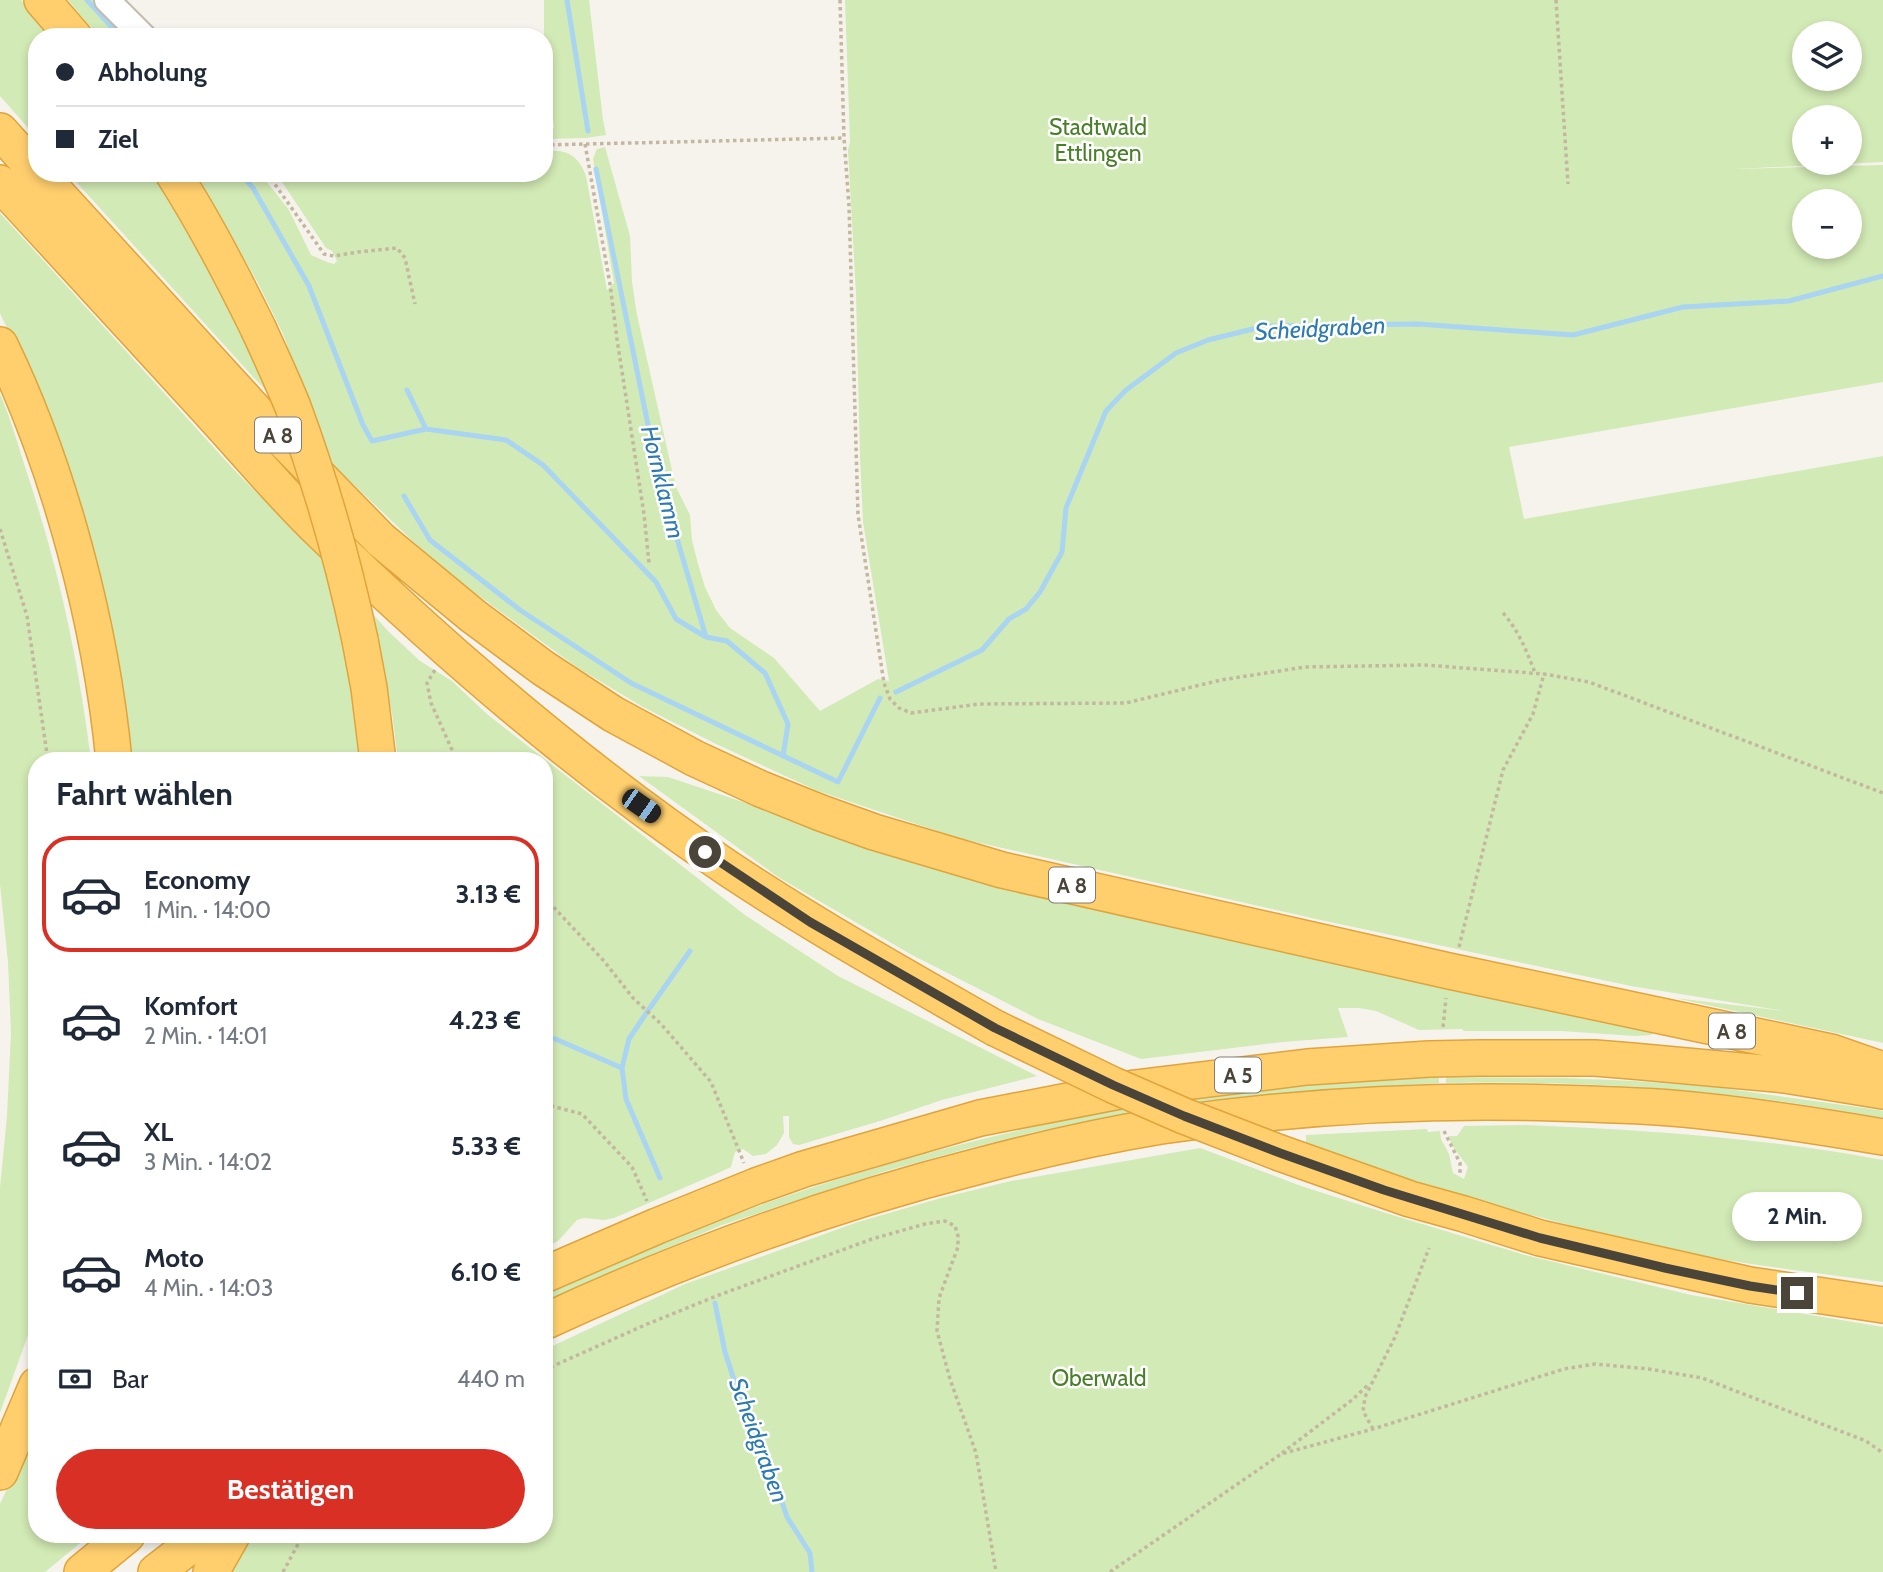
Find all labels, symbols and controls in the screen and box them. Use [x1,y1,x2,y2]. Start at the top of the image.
map controls [1792,21,1862,259]
button: layers [1792,21,1862,91]
text: Abholung [98,56,207,88]
button: + [1792,105,1862,175]
park label: Stadtwald Ettlingen [1049,113,1147,167]
text: Ziel [98,123,139,155]
button: − [1792,189,1862,259]
water label: Scheidgraben [1254,310,1386,346]
road number: A 8 [255,418,301,452]
water label: Hornklamm [635,422,691,542]
text: Fahrt wählen [56,774,233,813]
car [618,785,665,827]
route start [689,836,721,868]
icon: car [60,863,123,926]
text: Economy [144,864,250,896]
road number: A 8 [1049,868,1095,903]
text: 3.13 € [456,878,521,910]
text: 1 Min. · 14:00 [144,896,271,924]
icon: car [60,989,123,1052]
text: Komfort [144,990,238,1022]
text: 4.23 € [449,1004,521,1036]
road number: A 8 [1709,1014,1755,1048]
text: 2 Min. · 14:01 [144,1022,267,1050]
road number: A 5 [1215,1058,1261,1092]
icon: car [60,1115,123,1178]
text: XL [144,1116,173,1148]
text: 5.33 € [451,1130,521,1162]
text: 3 Min. · 14:02 [144,1148,272,1176]
callout: 2 Min. [1732,1192,1862,1240]
text: 2 Min. [1767,1202,1827,1230]
icon: car [60,1241,123,1304]
text: Moto [144,1242,204,1274]
text: 6.10 € [451,1256,521,1288]
text: 4 Min. · 14:03 [144,1274,273,1302]
route end [1781,1277,1813,1309]
icon: cash [56,1360,94,1398]
text: Bar [112,1363,148,1395]
park label: Oberwald [1051,1364,1147,1392]
text: 440 m [457,1365,525,1393]
water label: Scheidgraben [723,1374,795,1506]
button: Bestätigen [56,1449,525,1529]

